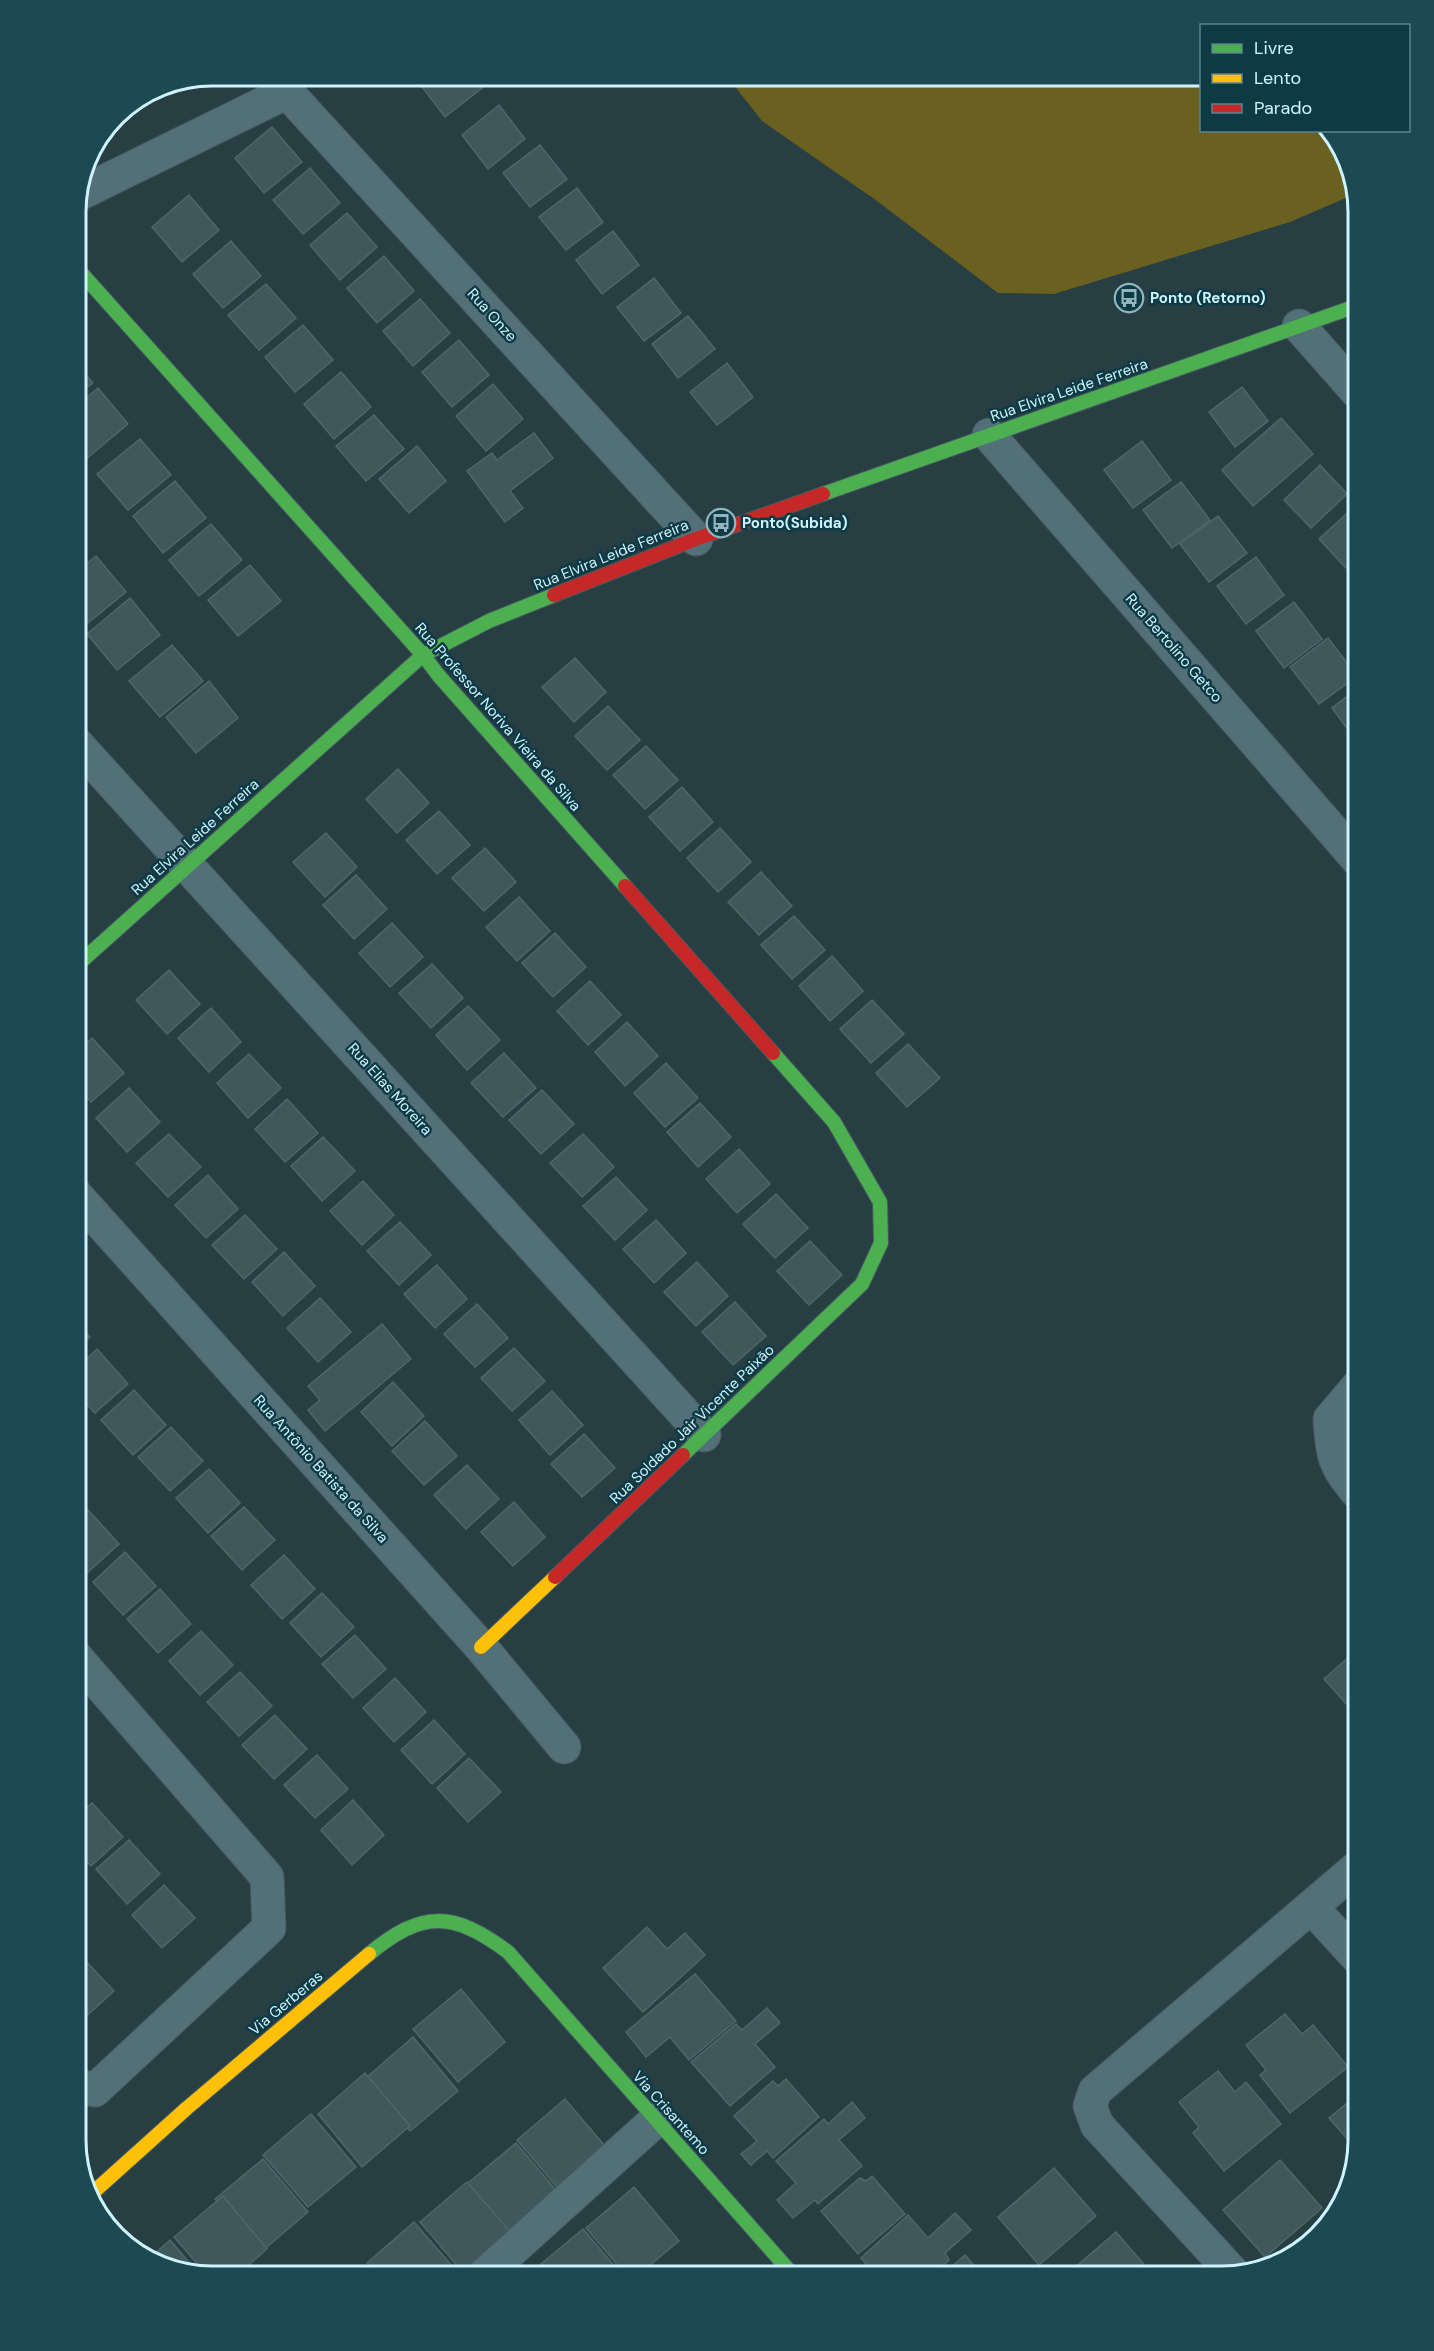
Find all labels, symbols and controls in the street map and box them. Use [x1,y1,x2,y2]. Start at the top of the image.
legend [1200,24,1410,132]
text: Livre [1254,36,1294,60]
text: Lento [1254,66,1301,90]
text: Parado [1254,96,1312,120]
bus stop icon: Ponto (Retorno) [1113,282,1145,314]
street label: Rua Onze [463,284,521,346]
place label: Ponto (Retorno) [1150,288,1266,308]
street label: Rua Elvira Leide Ferreira [988,354,1150,426]
bus stop icon: Ponto(Subida) [705,507,737,539]
place label: Ponto(Subida) [742,513,848,533]
street label: Rua Elvira Leide Ferreira [531,515,691,595]
street label: Rua Bertolino Getco [1121,589,1227,707]
street label: Rua Professor Noriva Vieira da Silva [410,618,586,816]
street label: Rua Elvira Leide Ferreira [127,774,263,900]
street label: Rua Elias Moreira [343,1039,437,1139]
street label: Rua Soldado Jair Vicente Paixão [605,1340,779,1508]
street label: Rua Antônio Batista da Silva [249,1391,393,1547]
street label: Via Gerberas [245,1966,327,2040]
street label: Via Crisantemo [628,2067,714,2159]

